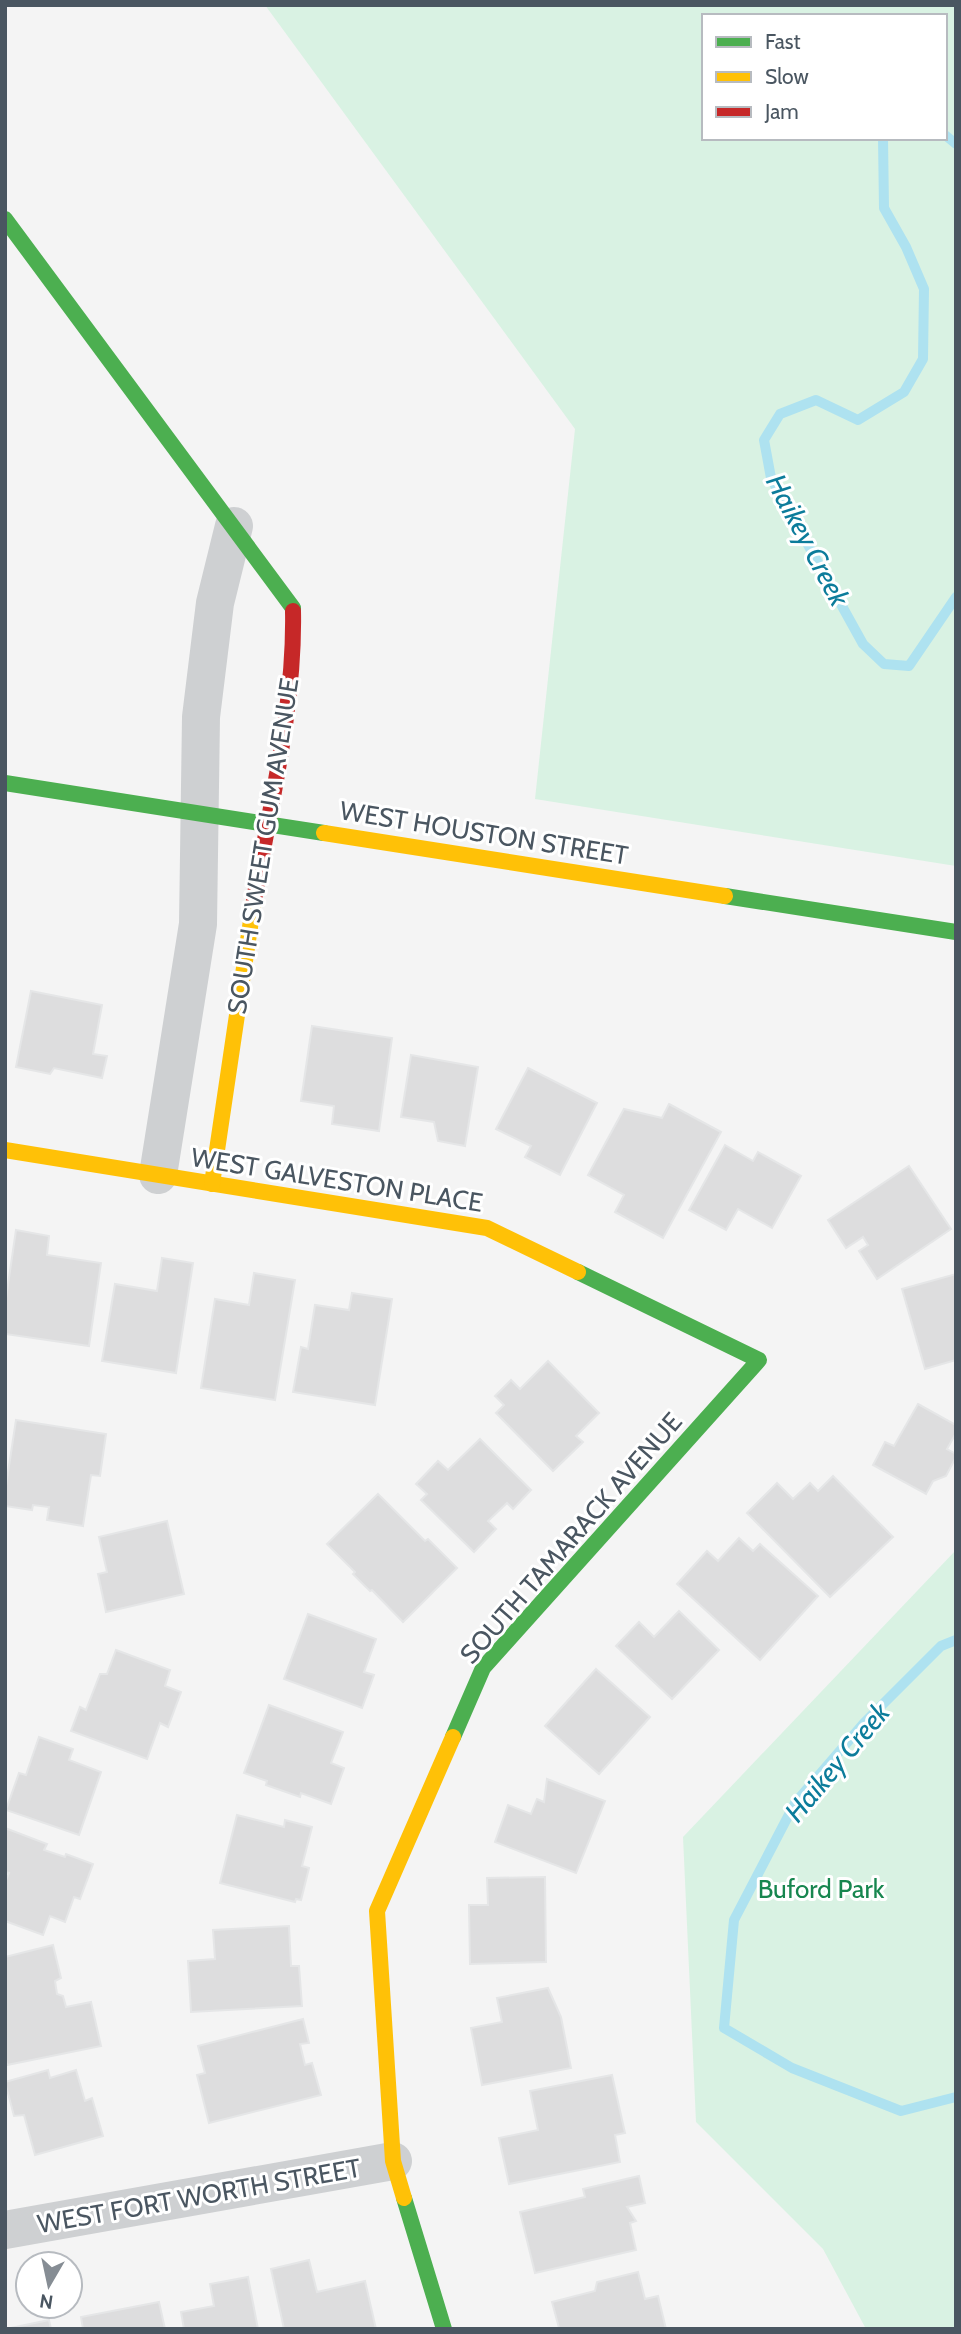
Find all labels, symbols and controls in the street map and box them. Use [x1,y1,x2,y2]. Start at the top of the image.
legend [702,14,947,140]
text: Fast [765,29,801,54]
text: Slow [765,64,809,89]
text: Jam [764,99,799,124]
water label: Haikey Creek [759,468,857,613]
street label: SOUTH SWEET GUM AVENUE [221,676,305,1016]
street label: WEST HOUSTON STREET [338,794,630,872]
street label: WEST GALVESTON PLACE [189,1141,485,1219]
street label: SOUTH TAMARACK AVENUE [453,1406,689,1670]
water label: Haikey Creek [777,1695,897,1828]
park label: Buford Park [758,1873,885,1905]
street label: WEST FORT WORTH STREET [35,2152,363,2240]
north arrow [14,2250,84,2320]
text: N [38,2289,55,2314]

